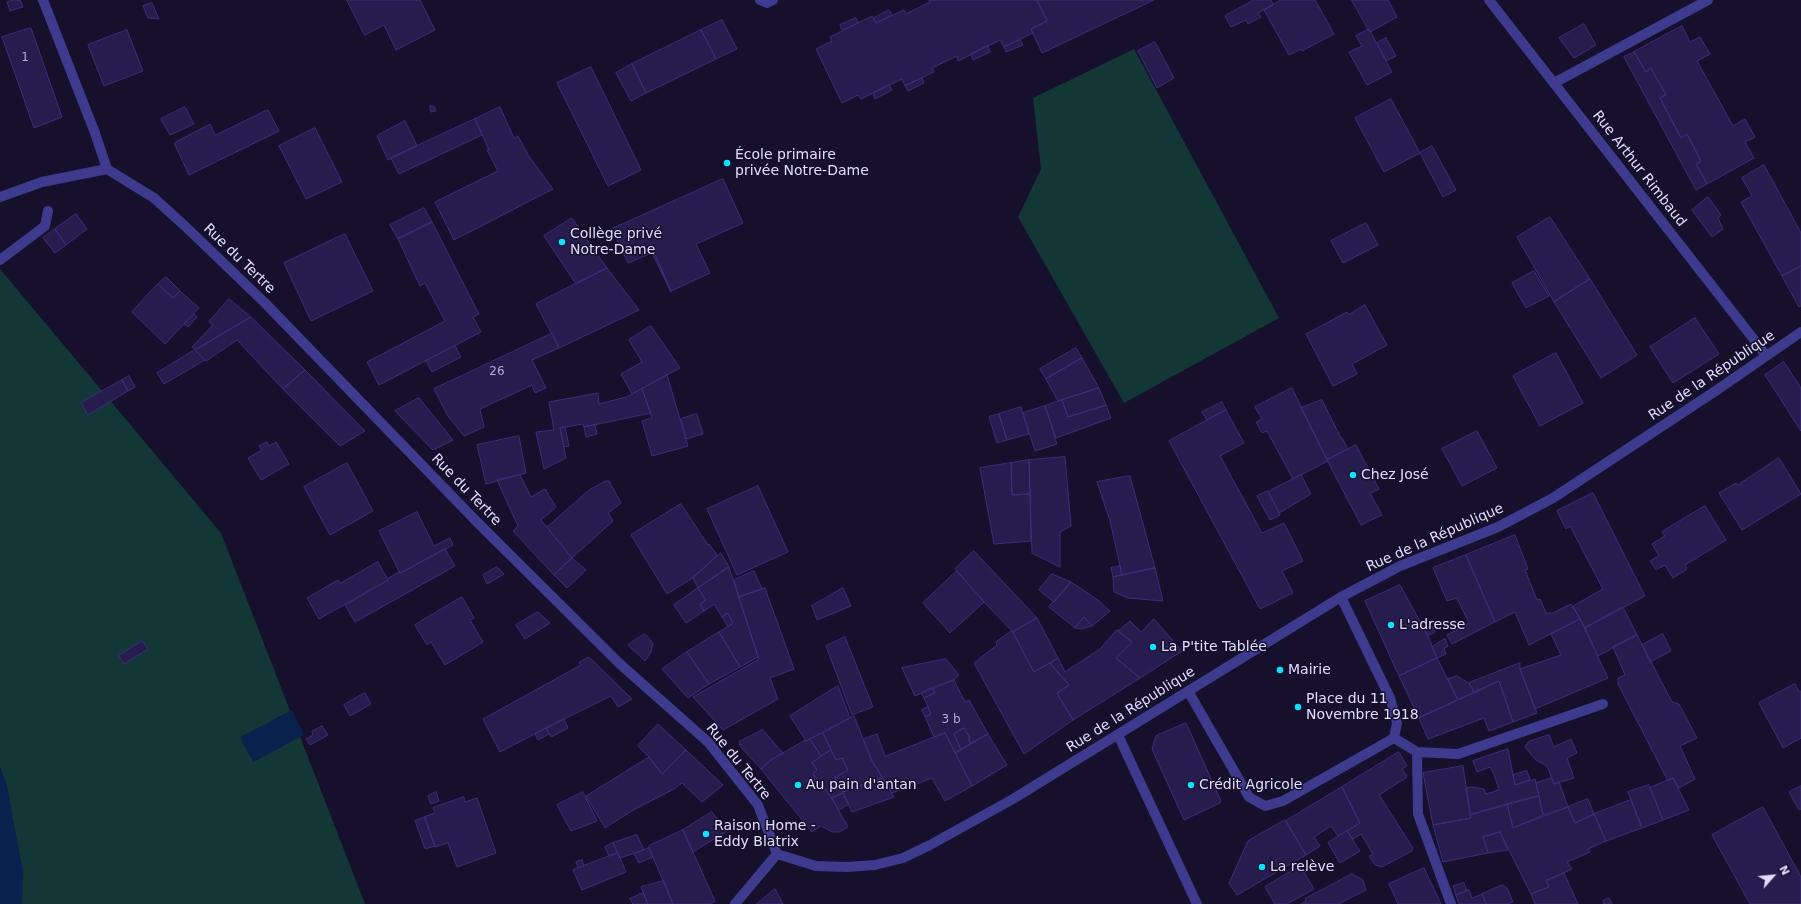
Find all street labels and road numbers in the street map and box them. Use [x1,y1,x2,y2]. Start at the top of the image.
street label: Rue Arthur Rimbaud [1589,108,1689,230]
street label: Rue du Tertre [200,221,278,297]
street label: Rue de la République [1646,328,1778,424]
street label: Rue du Tertre [428,451,504,529]
street label: Rue de la République [1364,500,1506,576]
street label: Rue de la République [1064,664,1198,756]
street label: Rue du Tertre [702,720,774,804]

